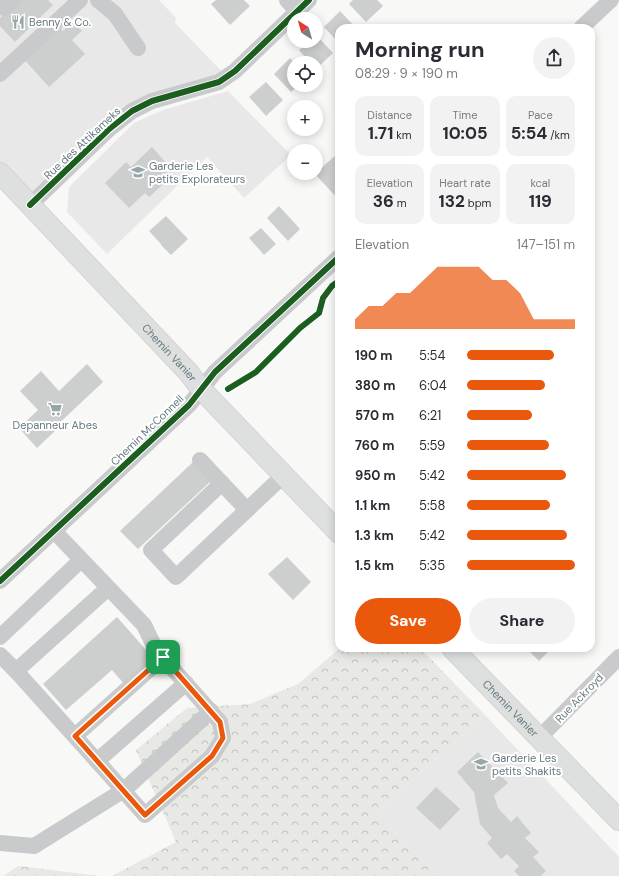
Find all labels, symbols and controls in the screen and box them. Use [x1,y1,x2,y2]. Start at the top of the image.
north arrow [287,12,323,48]
map controls [287,12,323,180]
restaurant icon: Benny & Co. [10,14,26,30]
place label: Benny & Co. [29,15,91,29]
text: Morning run [355,35,485,64]
button: share [533,37,575,79]
button: locate [287,56,323,92]
text: 08:29 · 9 × 190 m [355,65,458,82]
button: + [287,100,323,136]
street label: Rue des Attikameks [41,104,123,182]
text: Distance [367,108,412,122]
text: Time [453,108,477,122]
text: Pace [528,108,553,122]
text: 1.71 [368,122,393,144]
text: 10:05 [442,122,488,144]
text: 5:54 [511,122,547,144]
text: km [393,128,412,142]
text: /km [547,128,570,142]
button: − [287,144,323,180]
place label: Garderie Les petits Explorateurs [149,159,245,186]
school or university icon: Garderie Les petits Explorateurs [130,164,146,180]
text: Elevation [367,176,413,190]
text: Heart rate [439,176,491,190]
text: kcal [530,176,550,190]
text: 36 [373,190,394,212]
text: 132 [439,190,465,212]
text: 119 [529,190,552,212]
text: m [394,196,407,210]
text: bpm [465,196,491,210]
text: Elevation [355,236,409,253]
text: 147–151 m [517,236,575,253]
street label: Chemin Vanier [139,321,200,384]
text: 190 m [355,347,392,364]
text: 5:54 [419,347,445,364]
text: 380 m [355,377,396,394]
text: 6:04 [419,377,447,394]
street label: Chemin McConnell [108,392,186,468]
supermarket icon: Depanneur Abes [47,401,63,417]
text: 570 m [355,407,394,424]
text: 6:21 [419,407,441,424]
place label: Depanneur Abes [13,418,97,432]
text: 760 m [355,437,395,454]
text: 5:59 [419,437,445,454]
text: 950 m [355,467,396,484]
text: 5:42 [419,467,445,484]
text: 1.1 km [355,497,390,514]
text: 5:58 [419,497,445,514]
text: 1.3 km [355,527,394,544]
text: 5:42 [419,527,445,544]
text: 1.5 km [355,557,394,574]
text: 5:35 [419,557,445,574]
button: Save [355,598,461,644]
button: Share [469,598,575,644]
pin [146,640,180,674]
icon: arrive [152,646,174,668]
street label: Rue Ackroyd [552,670,606,726]
street label: Chemin Vanier [480,677,541,740]
place label: Garderie Les petits Shakits [492,751,561,778]
school or university icon: Garderie Les petits Shakits [473,756,489,772]

